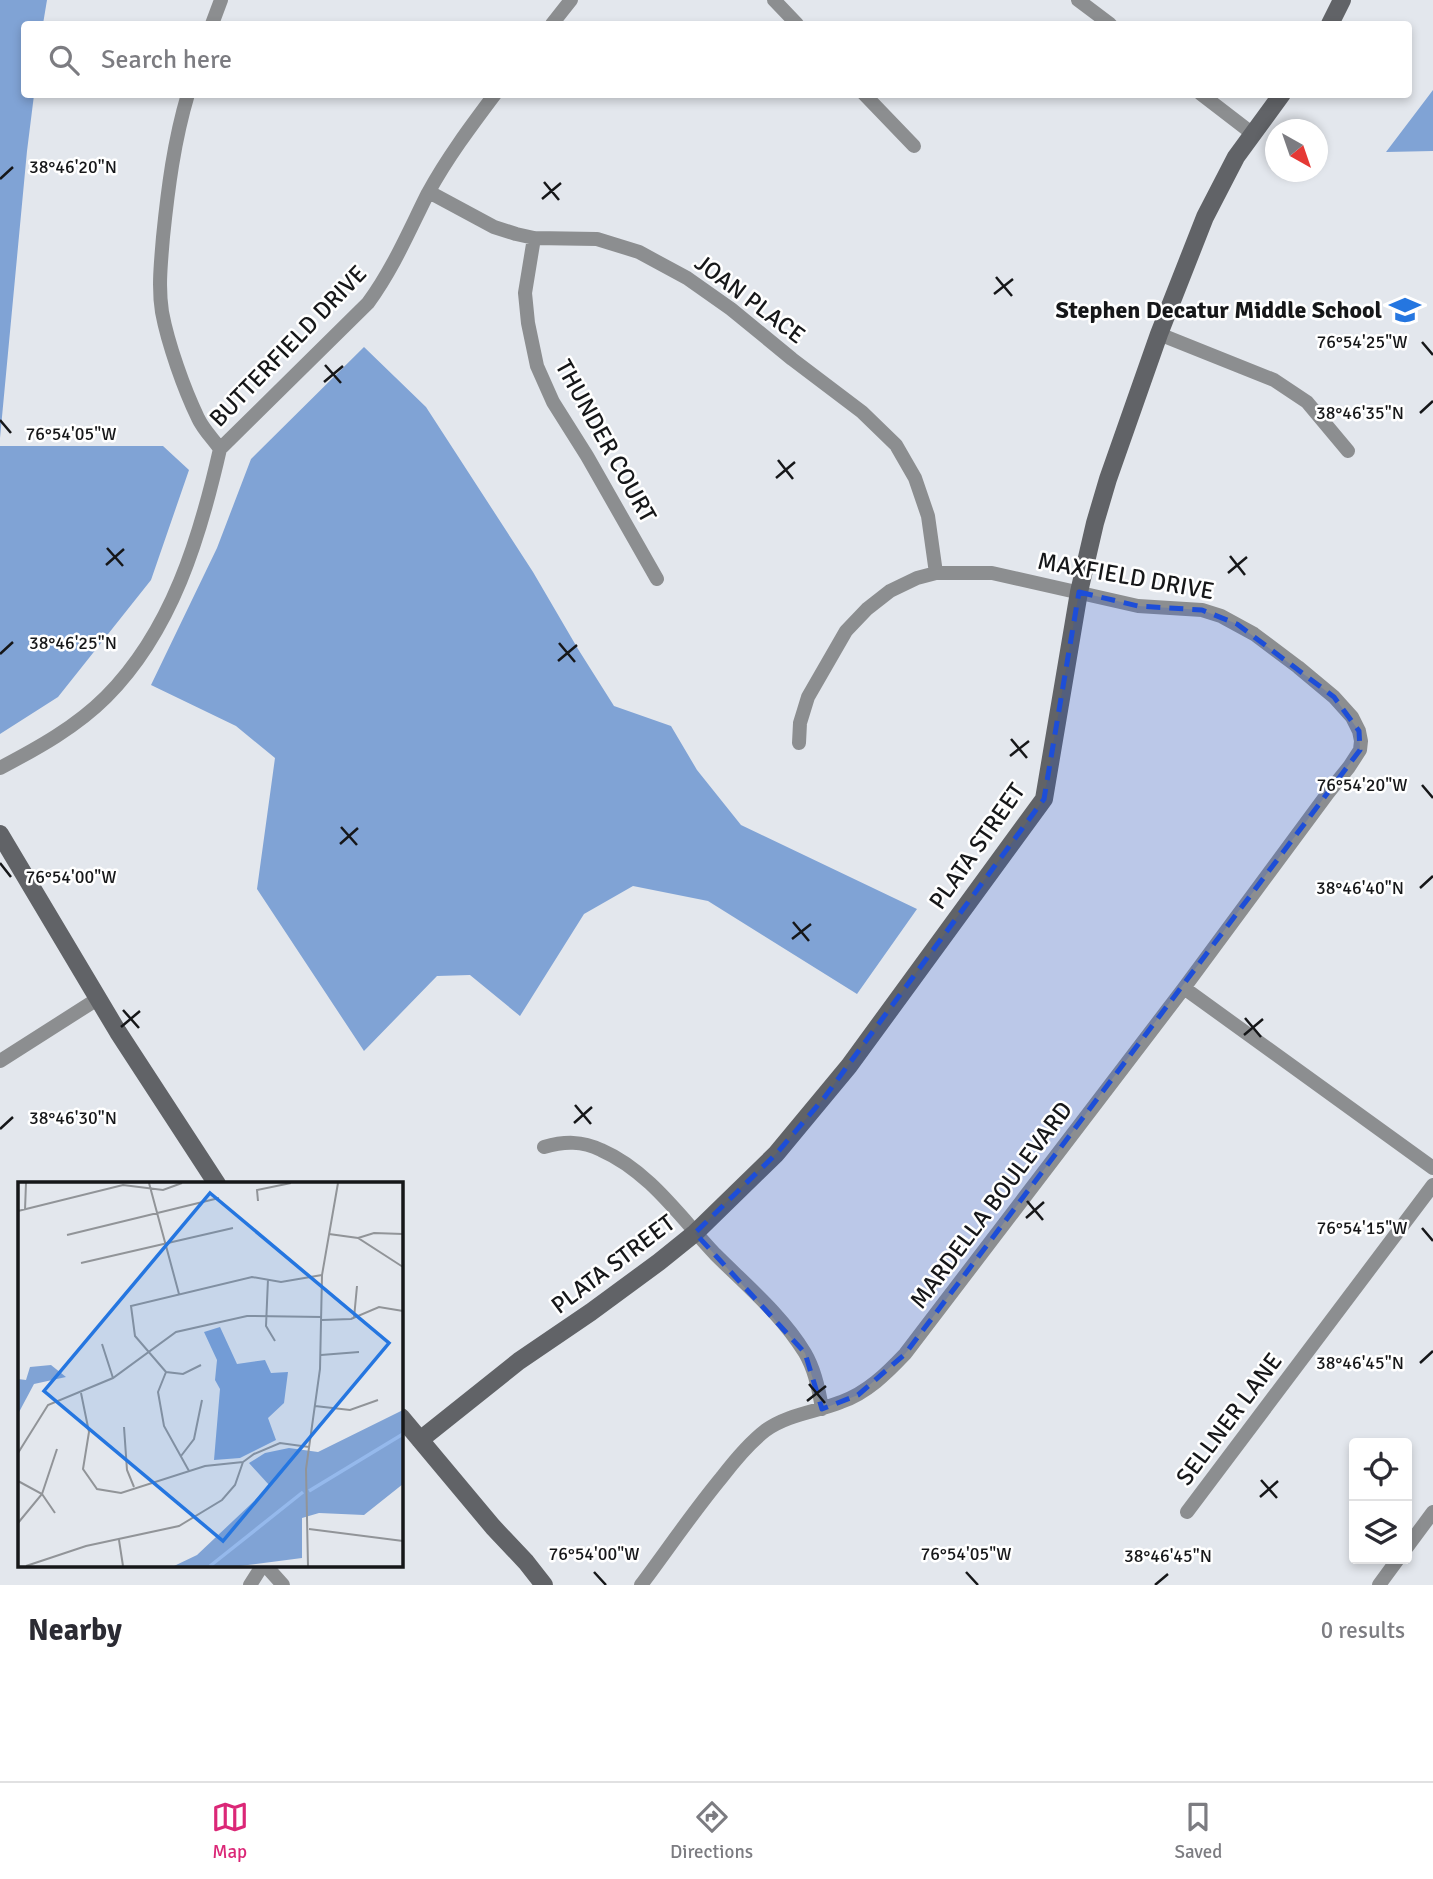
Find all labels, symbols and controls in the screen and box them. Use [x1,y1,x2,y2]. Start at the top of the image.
search box [21,21,1412,98]
icon: search [45,41,83,79]
text: Search here [101,44,232,76]
north arrow [1265,119,1328,182]
text: 38°46'20"N [29,156,117,178]
street label: JOAN PLACE [689,248,811,350]
street label: BUTTERFIELD DRIVE [203,259,373,433]
school or university icon: Stephen Decatur Middle School [1388,293,1422,327]
place label: Stephen Decatur Middle School [1055,295,1382,325]
text: 76°54'25"W [1317,331,1407,353]
street label: THUNDER COURT [549,354,663,528]
text: 38°46'35"N [1316,402,1404,424]
text: 76°54'05"W [26,423,116,445]
street label: MAXFIELD DRIVE [1035,546,1217,606]
text: 38°46'25"N [29,632,117,654]
text: 76°54'20"W [1317,774,1407,796]
street label: PLATA STREET [922,777,1032,915]
text: 76°54'00"W [26,866,116,888]
text: 38°46'40"N [1316,877,1404,899]
street label: MARDELLA BOULEVARD [903,1096,1079,1314]
text: 38°46'30"N [29,1107,117,1129]
inset map [18,1182,402,1568]
street label: PLATA STREET [545,1208,681,1320]
text: 76°54'15"W [1317,1217,1407,1239]
street label: SELLNER LANE [1169,1347,1289,1491]
text: 38°46'45"N [1316,1352,1404,1374]
map controls [1349,1438,1412,1564]
button: locate [1349,1438,1412,1501]
button: layers [1349,1501,1412,1564]
text: 76°54'00"W [549,1543,639,1565]
text: 76°54'05"W [921,1543,1011,1565]
text: 38°46'45"N [1124,1545,1212,1567]
text: Nearby [28,1612,122,1649]
text: 0 results [1321,1616,1405,1645]
tab: Map [211,1798,249,1864]
tab: Directions [670,1798,753,1864]
tab: Saved [1174,1798,1222,1864]

